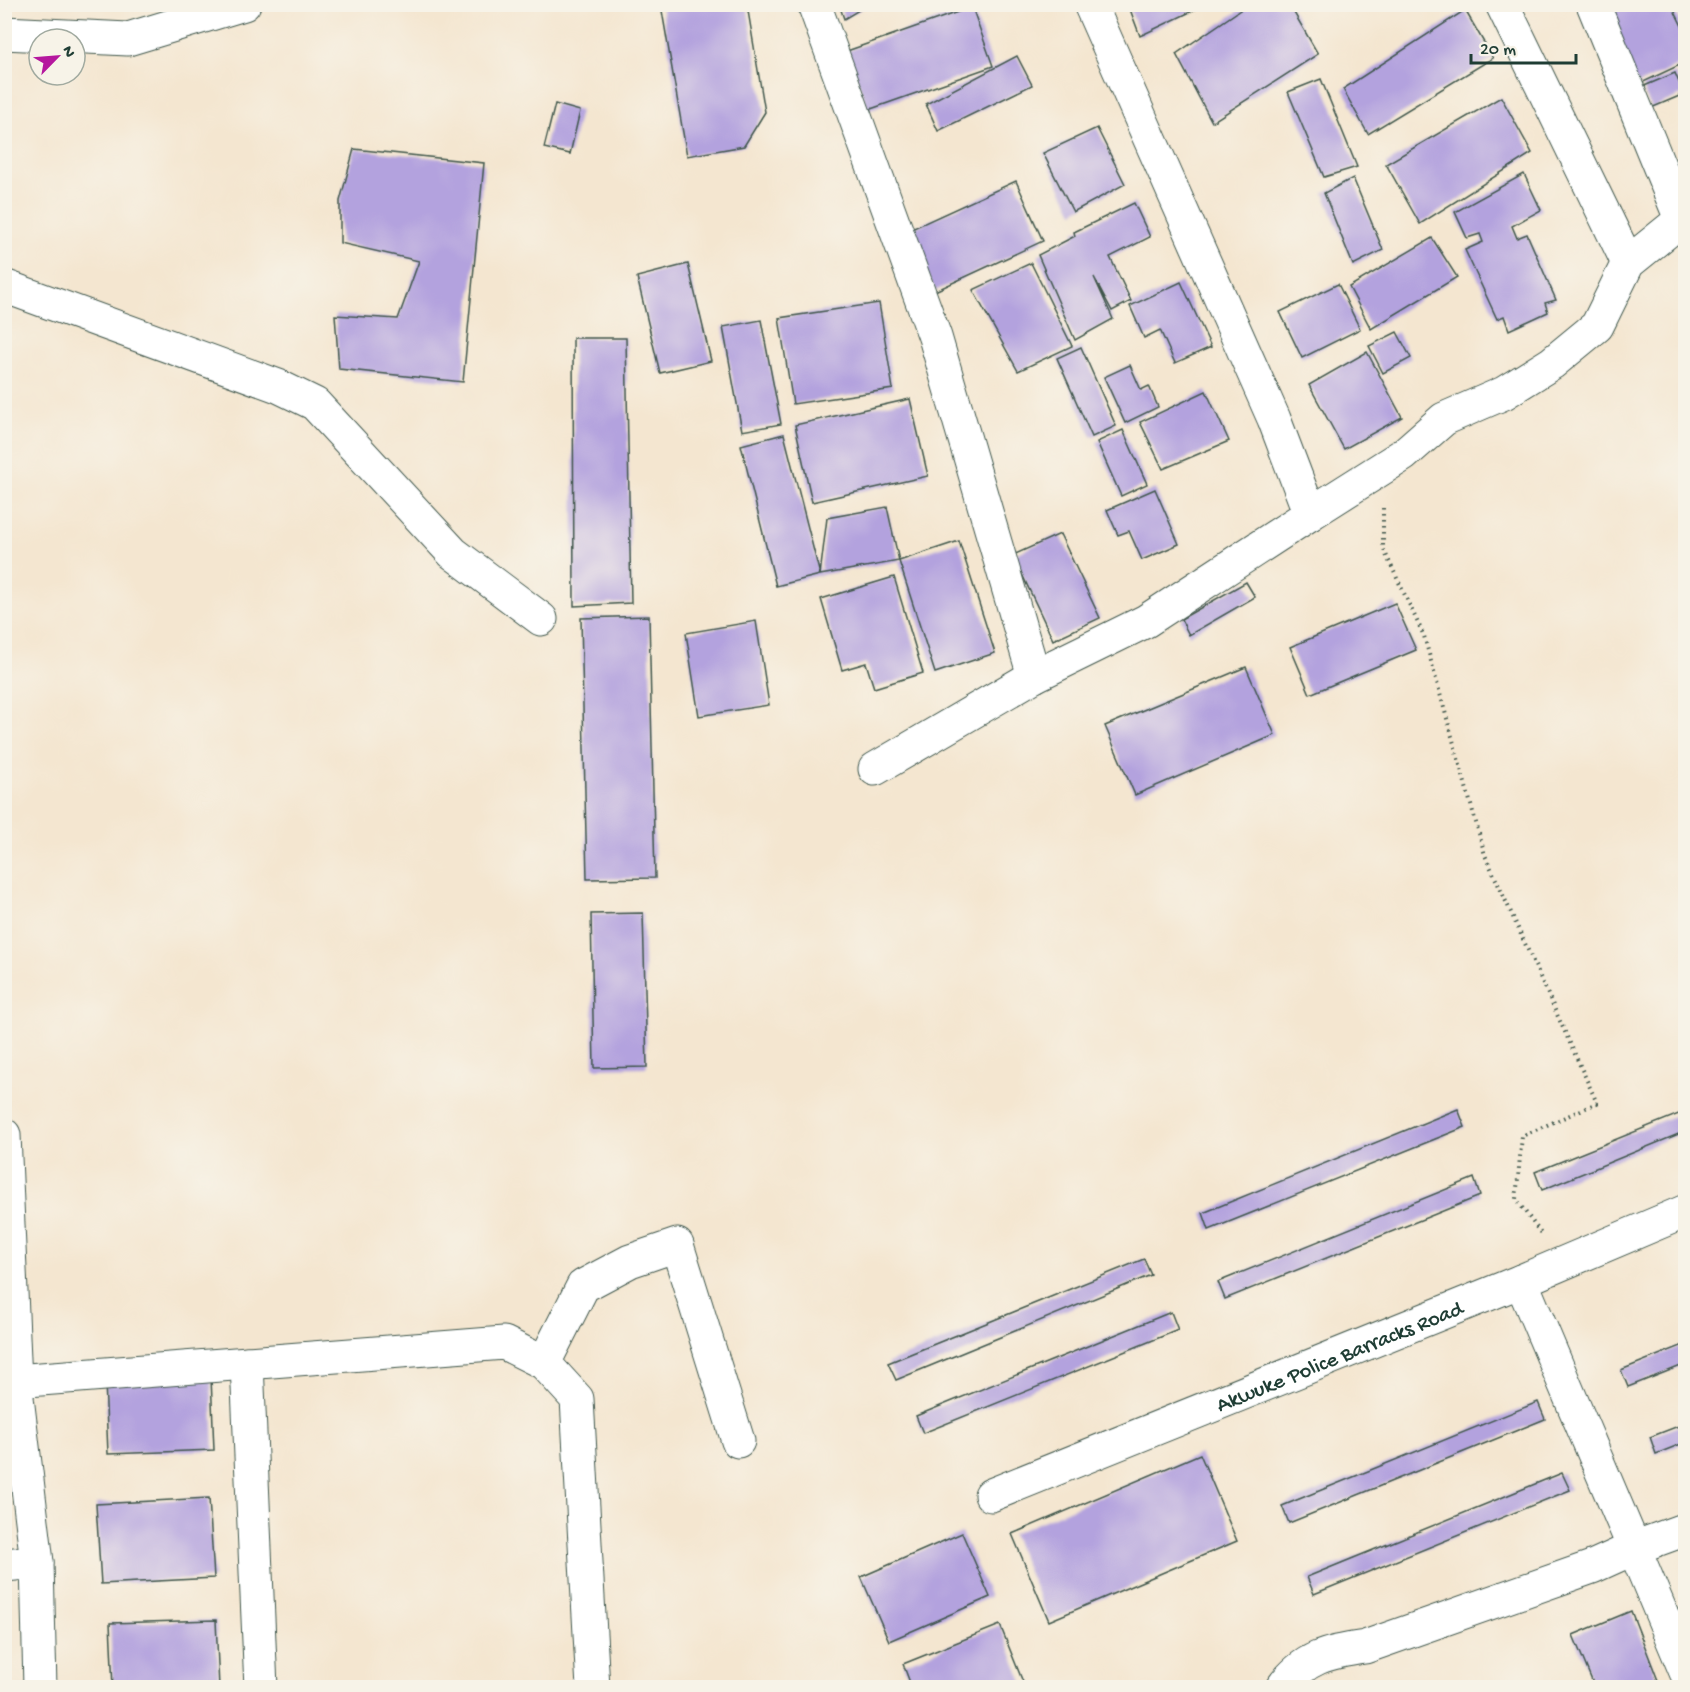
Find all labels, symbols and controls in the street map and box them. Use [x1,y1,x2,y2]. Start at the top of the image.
north arrow [27,27,87,87]
scale bar [1471,27,1576,65]
text: 20 m [1480,40,1516,61]
text: N [57,43,78,61]
street label: Akwuke Police Barracks Road [1213,1296,1469,1420]

